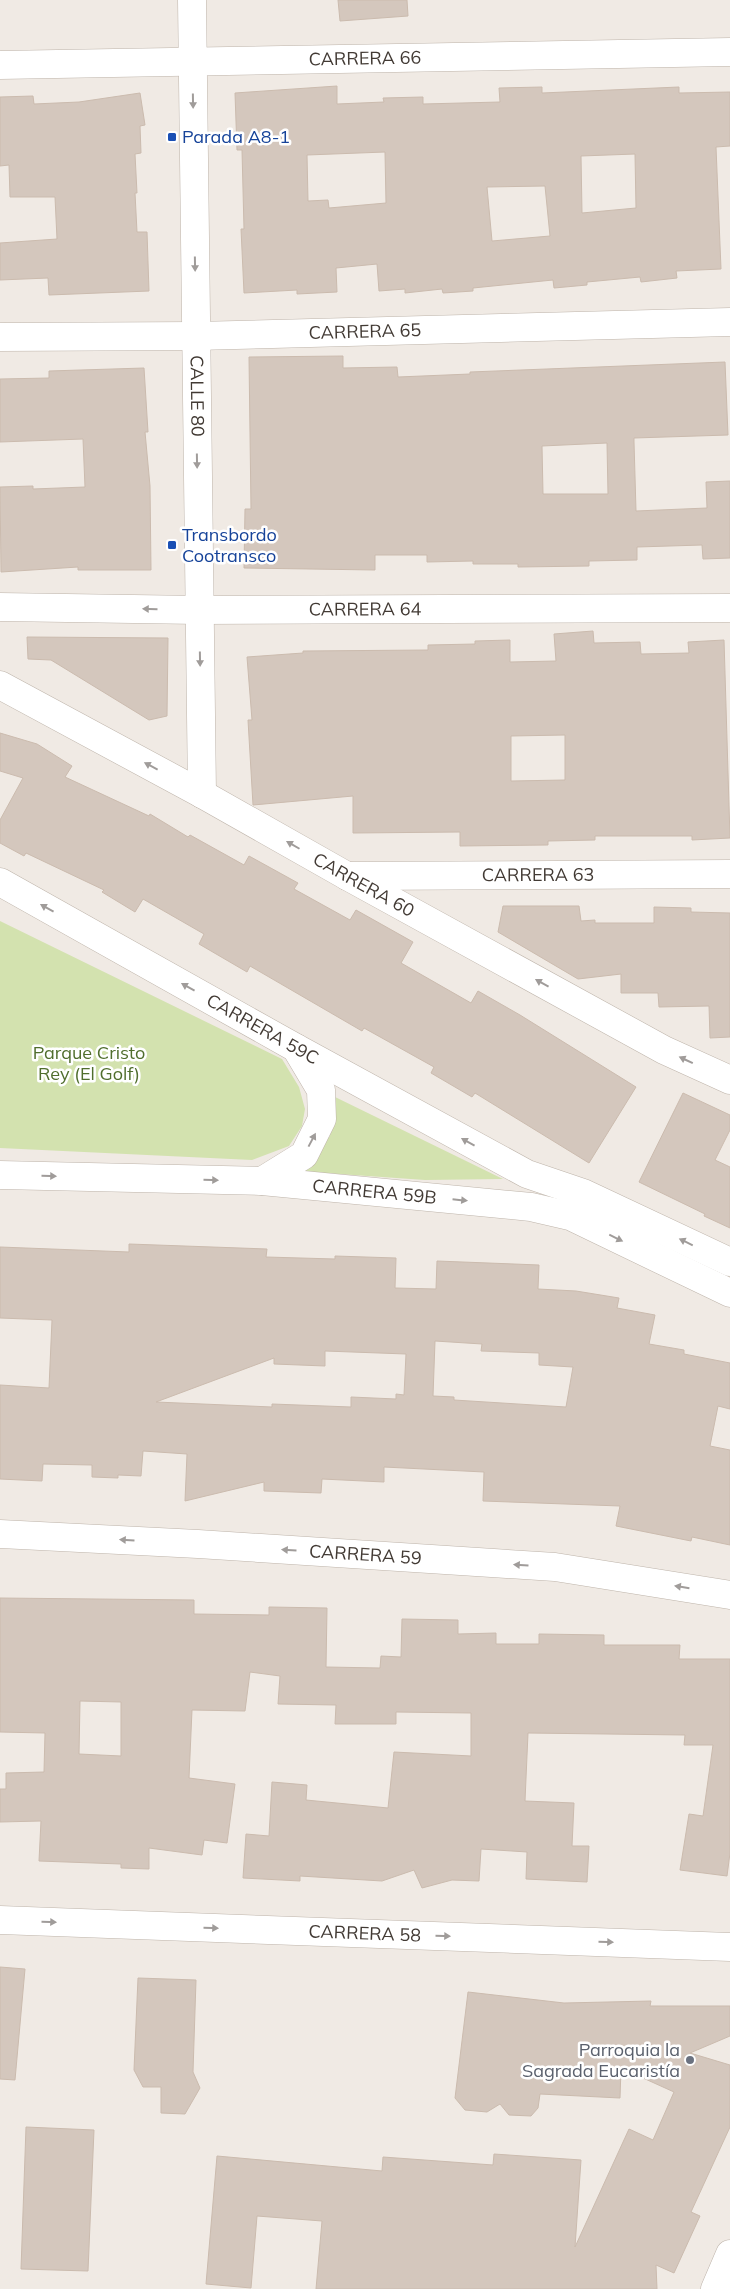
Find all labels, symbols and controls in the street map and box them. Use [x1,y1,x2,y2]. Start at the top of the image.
street label: CARRERA 66 [308,46,421,71]
one-way arrow [190,93,198,109]
place label: Parada A8-1 [182,125,290,148]
marker: Parada A8-1 [166,131,178,143]
one-way arrow [191,256,199,272]
street label: CARRERA 65 [308,318,422,344]
street label: CALLE 80 [185,355,210,437]
one-way arrow [194,453,202,469]
place label: Transbordo Cootransco [182,523,277,567]
marker: Transbordo Cootransco [166,539,178,551]
street label: CARRERA 64 [309,597,422,621]
one-way arrow [142,605,158,613]
one-way arrow [196,651,204,667]
one-way arrow [144,762,158,770]
one-way arrow [286,841,300,850]
street label: CARRERA 60 [309,847,419,922]
street label: CARRERA 63 [482,863,594,886]
one-way arrow [40,903,53,912]
one-way arrow [535,979,550,987]
one-way arrow [182,983,195,992]
street label: CARRERA 59C [203,988,323,1069]
park label: Parque Cristo Rey (El Golf) [33,1041,145,1085]
one-way arrow [679,1055,693,1063]
one-way arrow [308,1133,316,1147]
one-way arrow [461,1138,476,1146]
one-way arrow [41,1172,57,1180]
street label: CARRERA 59B [311,1174,438,1209]
one-way arrow [203,1176,219,1184]
one-way arrow [453,1196,469,1204]
one-way arrow [609,1234,623,1242]
one-way arrow [679,1238,693,1246]
one-way arrow [119,1536,135,1544]
street label: CARRERA 59 [309,1539,422,1569]
one-way arrow [281,1545,297,1553]
one-way arrow [513,1560,529,1568]
one-way arrow [674,1583,690,1591]
one-way arrow [41,1918,57,1926]
street label: CARRERA 58 [308,1919,421,1947]
one-way arrow [203,1924,219,1932]
one-way arrow [436,1933,452,1941]
one-way arrow [598,1939,614,1947]
place label: Parroquia la Sagrada Eucaristía [522,2038,680,2082]
marker: Parroquia la Sagrada Eucaristía [684,2054,696,2066]

